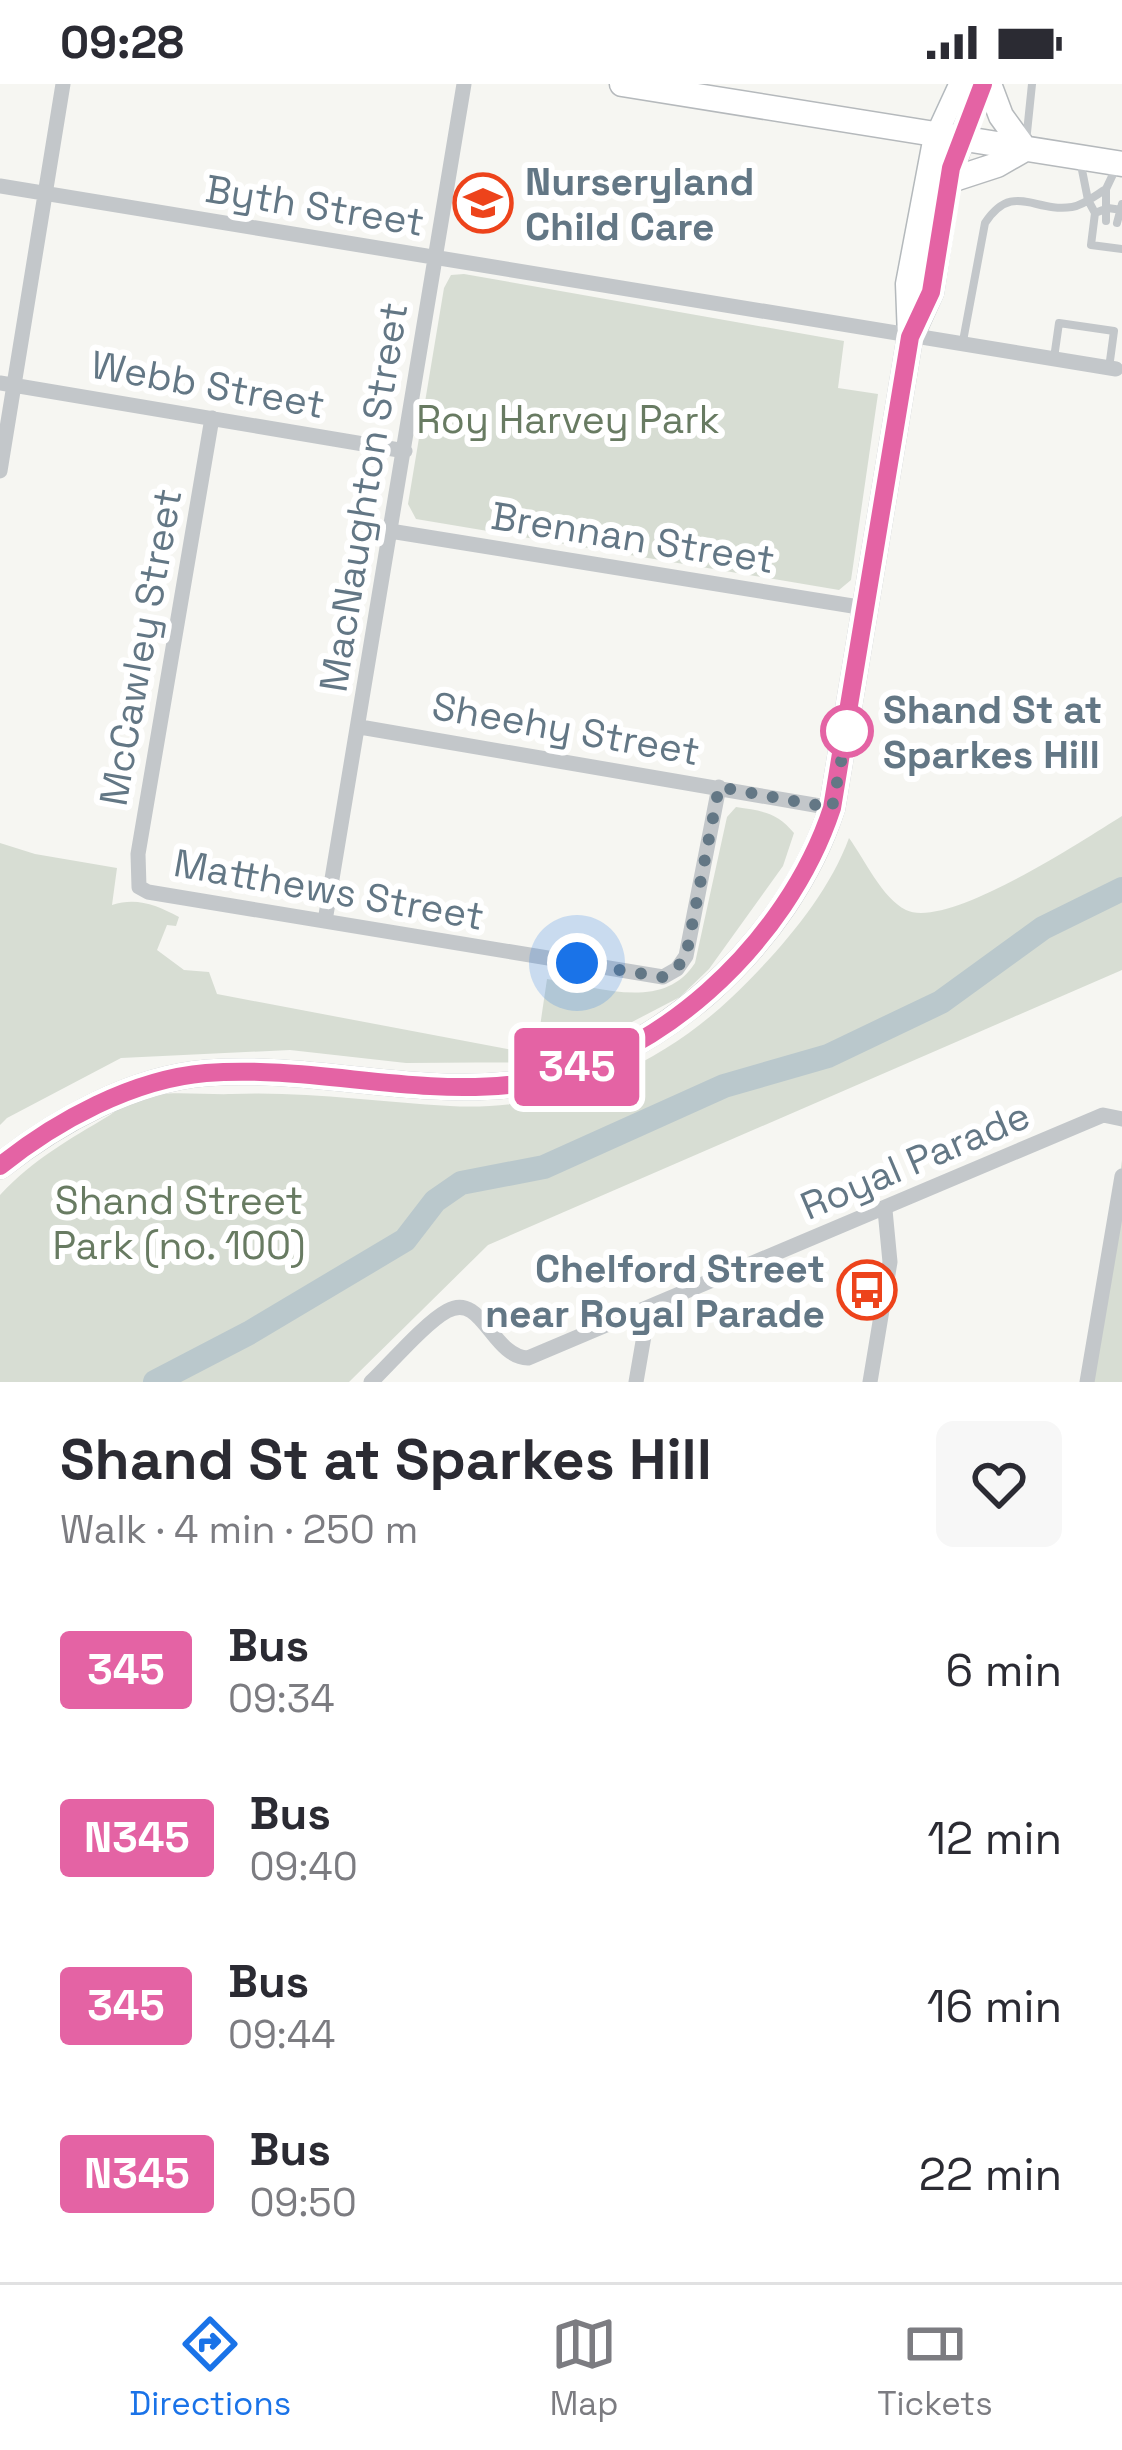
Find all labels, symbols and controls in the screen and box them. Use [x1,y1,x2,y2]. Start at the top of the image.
text: 09:28 [60,14,184,71]
place label: Nurseryland Child Care [525,157,754,251]
street label: Byth Street [202,164,428,247]
school or university icon: Nurseryland Child Care [452,172,514,234]
street label: MacNaughton Street [309,299,418,695]
street label: Webb Street [87,340,328,429]
park label: Roy Harvey Park [416,395,720,444]
street label: McCawley Street [88,485,192,809]
street label: Brennan Street [488,491,778,584]
street label: Sheehy Street [428,681,703,776]
place label: Shand St at Sparkes Hill [883,685,1102,779]
marker: Shand St at Sparkes Hill [822,706,872,756]
street label: Matthews Street [170,838,488,941]
your location [547,933,607,993]
line badge: 345 [508,1028,646,1106]
text: 345 [538,1040,616,1093]
street label: Royal Parade [793,1090,1037,1231]
park label: Shand Street Park (no. 100) [53,1176,305,1270]
place label: Chelford Street near Royal Parade [485,1244,825,1338]
bus stop icon: Chelford Street near Royal Parade [836,1259,898,1321]
button: heart [936,1421,1062,1547]
text: Shand St at Sparkes Hill [60,1423,712,1496]
text: Walk · 4 min · 250 m [60,1505,418,1554]
text: Bus [228,1617,309,1674]
text: 6 min [946,1642,1062,1699]
text: 345 [87,1643,165,1696]
text: 09:34 [228,1674,335,1723]
text: Bus [250,1785,331,1842]
text: 12 min [927,1810,1062,1867]
text: N345 [84,1811,190,1864]
text: 09:40 [250,1842,358,1891]
text: Bus [228,1953,309,2010]
text: 16 min [927,1978,1062,2035]
text: 345 [87,1979,165,2032]
text: 09:44 [228,2010,335,2059]
text: Bus [250,2121,331,2178]
text: 22 min [919,2146,1062,2203]
text: N345 [84,2147,190,2200]
text: 09:50 [250,2178,357,2227]
tab: Directions [129,2311,291,2425]
tab: Map [550,2311,619,2425]
tab: Tickets [877,2311,993,2425]

